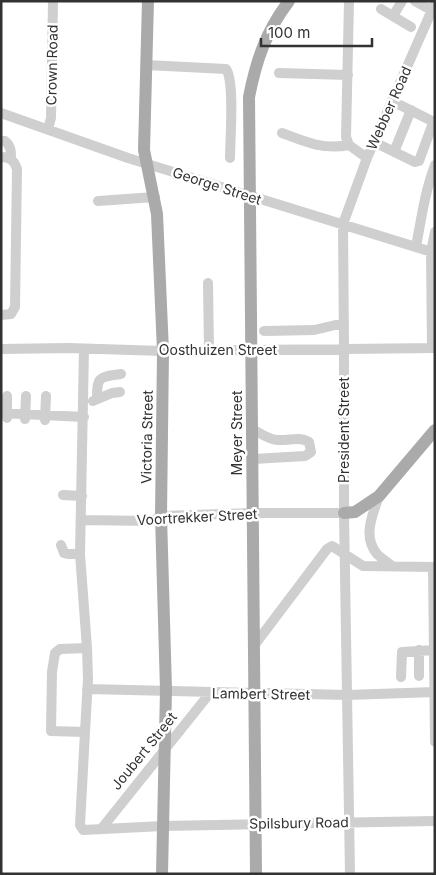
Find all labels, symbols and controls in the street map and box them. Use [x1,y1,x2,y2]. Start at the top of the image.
scale bar [261,15,372,47]
text: 100 m [268,23,310,42]
street label: Crown Road [42,24,61,106]
street label: Webber Road [363,63,415,152]
street label: George Street [171,163,264,208]
street label: Oosthuizen Street [159,341,278,358]
street label: President Street [335,377,352,483]
street label: Victoria Street [137,389,156,484]
street label: Meyer Street [228,390,245,476]
street label: Voortrekker Street [136,505,258,528]
street label: Lambert Street [212,684,311,703]
street label: Joubert Street [107,708,180,793]
street label: Spilsbury Road [249,813,349,832]

